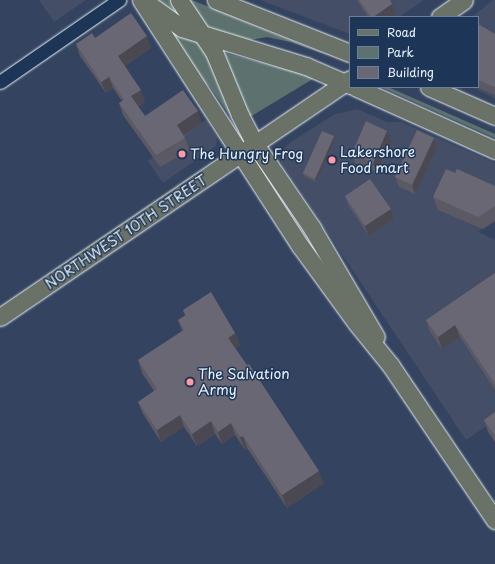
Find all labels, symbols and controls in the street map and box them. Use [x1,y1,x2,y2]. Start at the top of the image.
legend [349,16,479,88]
text: Road [387,23,416,41]
text: Park [387,43,414,61]
text: Building [387,63,434,81]
place label: Lakershore Food mart [340,144,415,176]
place label: The Hungry Frog [190,146,303,162]
marker: The Hungry Frog [177,149,187,159]
marker: Lakershore Food mart [327,155,337,165]
street label: NORTHWEST 10TH STREET [42,171,210,293]
place label: The Salvation Army [198,366,290,398]
marker: The Salvation Army [185,377,195,387]

